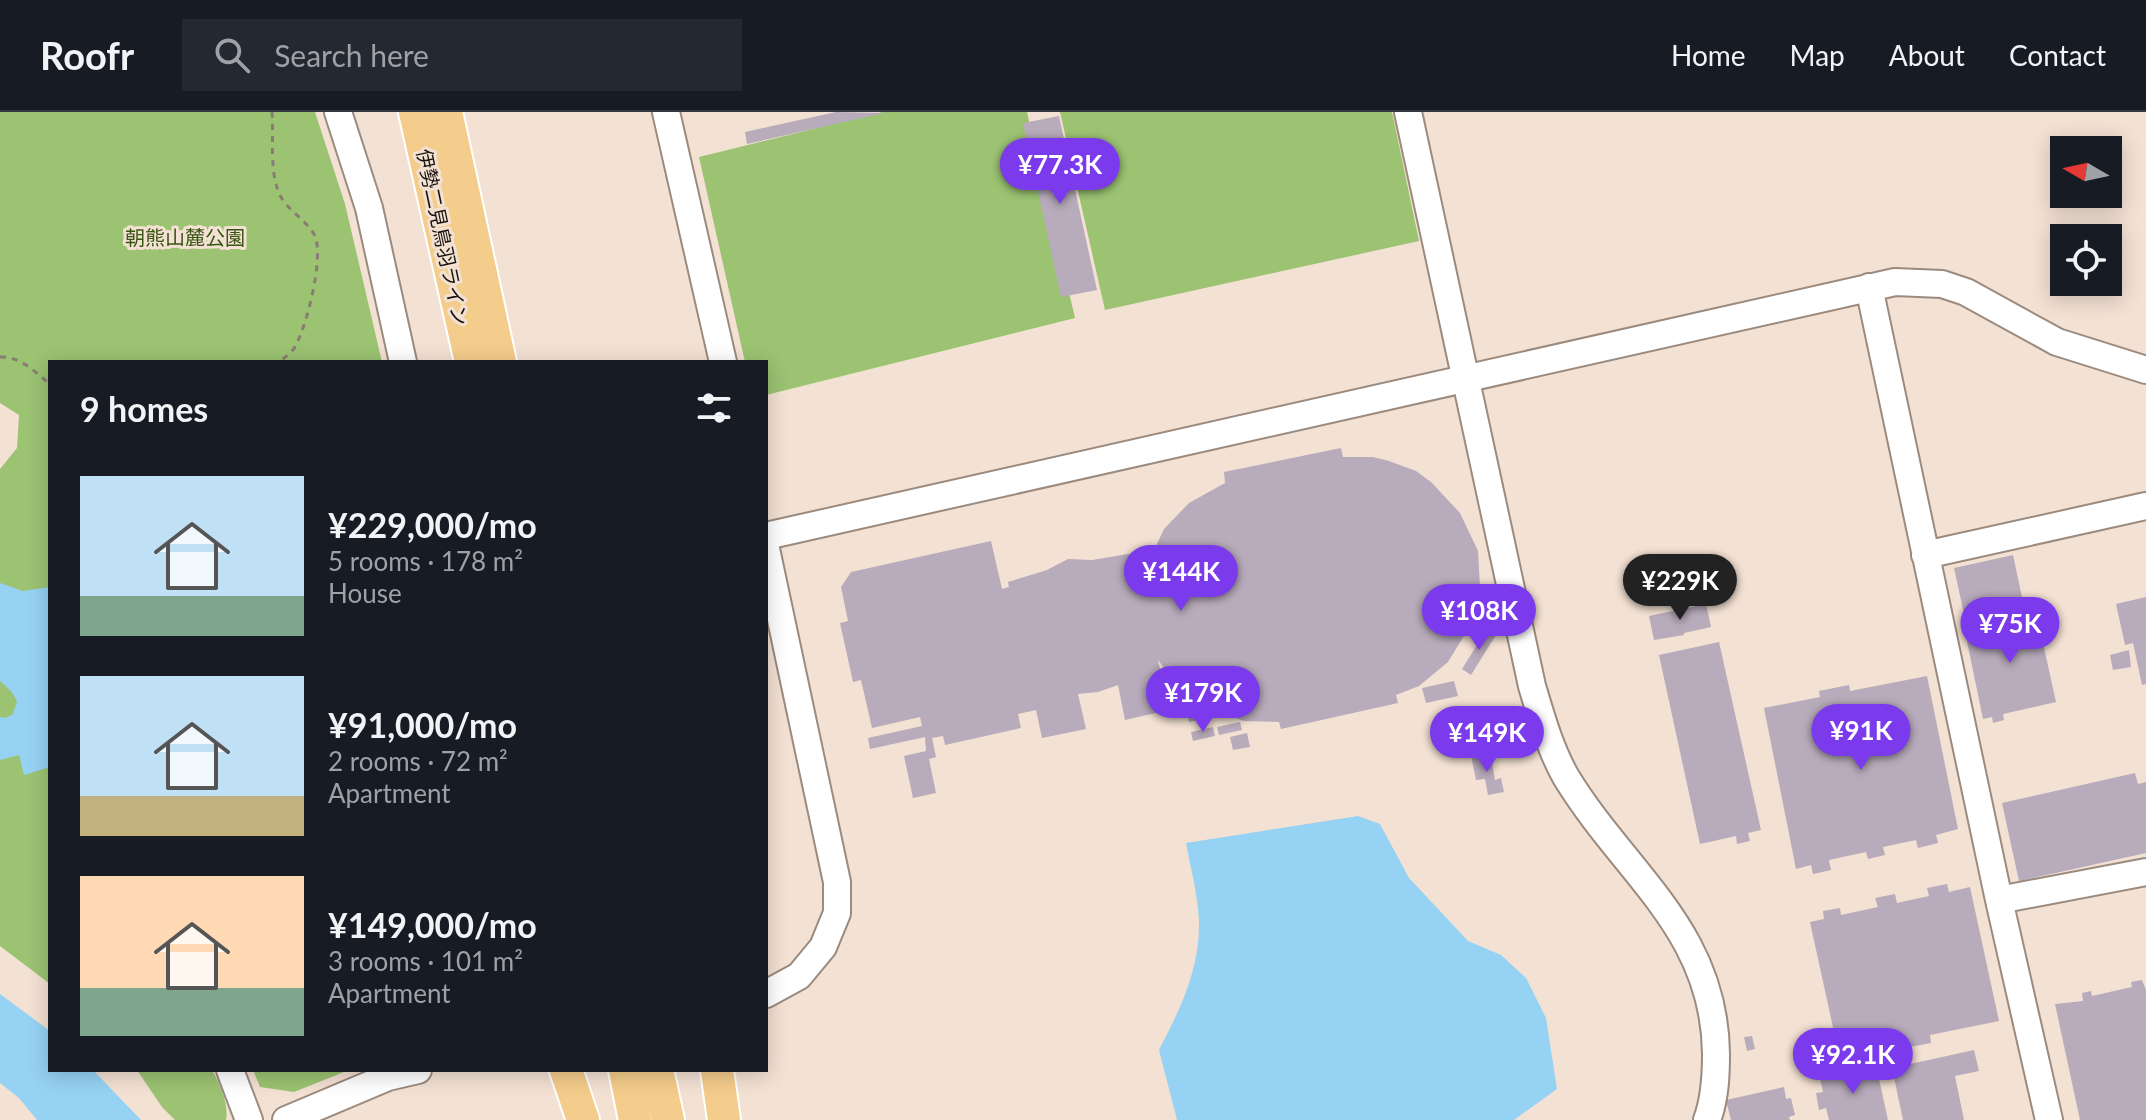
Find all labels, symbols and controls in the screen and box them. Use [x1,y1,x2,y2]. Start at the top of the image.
search box [182,19,742,91]
text: Roofr [40,32,134,78]
icon: search [210,33,254,77]
text: Search here [274,37,429,73]
text: Home [1671,38,1746,72]
text: Map [1790,38,1845,72]
text: About [1889,38,1965,72]
text: Contact [2009,38,2106,72]
north arrow [2050,136,2122,208]
map controls [2050,136,2122,296]
pin: ¥77.3K [995,138,1125,206]
street label: 伊勢二見鳥羽ライン [413,146,473,328]
text: ¥77.3K [1018,148,1102,180]
button: locate [2050,224,2122,296]
park label: 朝熊山麓公園 [125,225,245,249]
icon: filters [692,386,736,430]
text: 9 homes [80,388,208,429]
text: ¥229,000/mo [328,504,537,545]
icon: home [144,508,240,604]
text: 5 rooms · 178 m² [328,545,523,577]
pin: ¥144K [1125,545,1237,613]
pin: ¥229K [1624,554,1736,622]
text: ¥144K [1142,555,1220,587]
text: ¥229K [1641,564,1719,596]
text: House [328,577,402,609]
pin: ¥108K [1423,584,1535,652]
text: ¥108K [1440,594,1518,626]
pin: ¥75K [1963,597,2057,665]
text: ¥75K [1978,607,2042,639]
pin: ¥179K [1147,666,1259,734]
text: ¥179K [1164,676,1242,708]
text: ¥91,000/mo [328,704,517,745]
pin: ¥91K [1814,704,1908,772]
pin: ¥149K [1431,706,1543,774]
icon: home [144,708,240,804]
text: ¥91K [1829,714,1893,746]
text: ¥149K [1448,716,1526,748]
text: 2 rooms · 72 m² [328,745,508,777]
text: Apartment [328,777,451,809]
text: ¥149,000/mo [328,904,537,945]
icon: home [144,908,240,1004]
text: 3 rooms · 101 m² [328,945,523,977]
text: Apartment [328,977,451,1009]
pin: ¥92.1K [1788,1028,1918,1096]
text: ¥92.1K [1811,1038,1895,1070]

